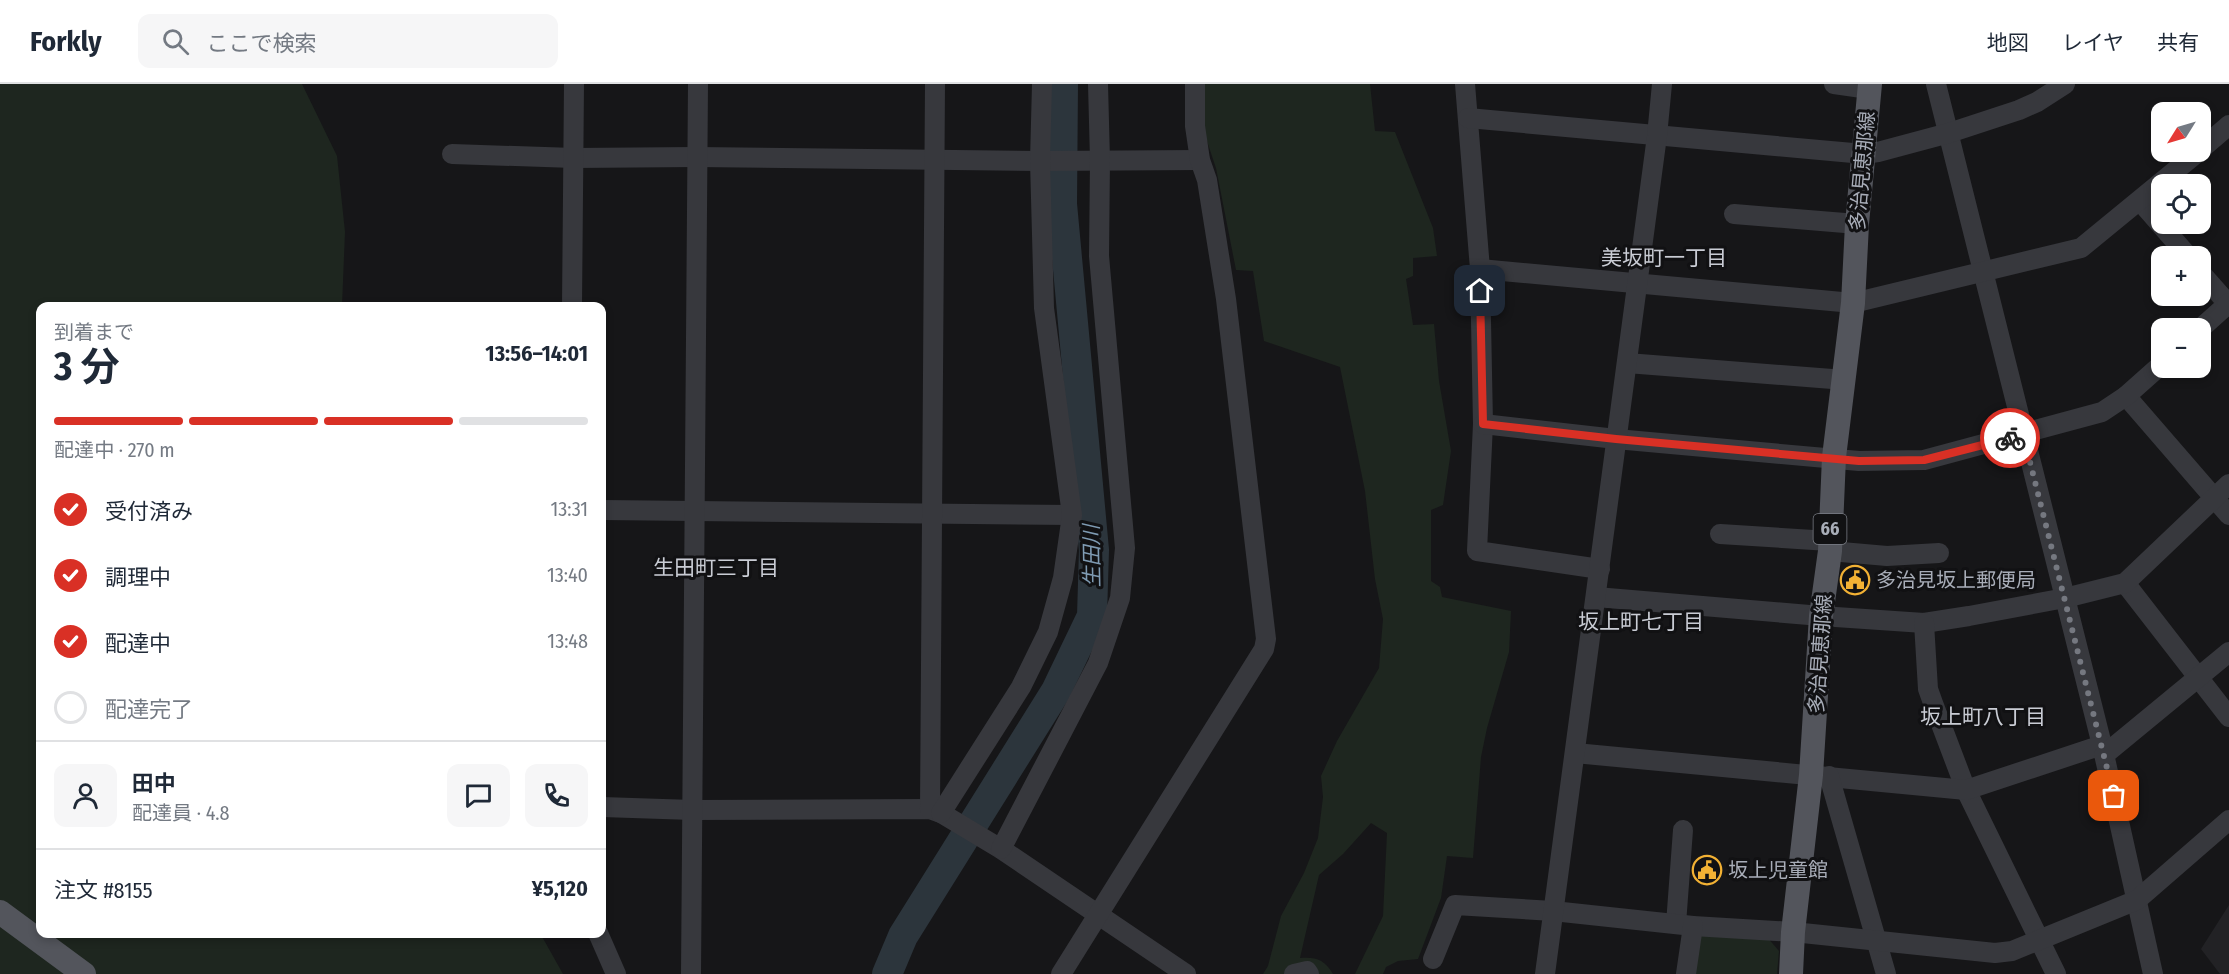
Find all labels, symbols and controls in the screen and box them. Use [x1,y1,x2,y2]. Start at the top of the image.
search box [138,14,558,68]
text: Forkly [30,25,102,58]
icon: search [159,25,192,58]
text: ここで検索 [207,30,317,57]
text: 地図 [1987,30,2029,56]
text: レイヤ [2062,30,2124,56]
text: 共有 [2157,30,2199,56]
north arrow [2151,102,2211,162]
map controls [2151,102,2211,378]
street label: 多治見恵那線 [1845,110,1879,232]
button: locate [2151,174,2211,234]
district label: 美坂町一丁目 [1601,245,1727,271]
button: + [2151,246,2211,306]
pin [1454,265,1505,316]
icon: home [1463,274,1496,307]
button: − [2151,318,2211,378]
text: 到着まで [54,320,134,344]
text: 13:56–14:01 [485,340,588,367]
text: 3 分 [54,344,120,390]
courier [1980,408,2040,468]
icon: bike [1994,422,2027,455]
text: 配達中 · 270 m [54,438,175,462]
icon: check [54,493,87,526]
text: 13:31 [550,497,588,521]
text: 受付済み [105,498,193,525]
road number: 66 [1814,514,1846,544]
water label: 生田川 [1078,522,1106,588]
district label: 生田町三丁目 [653,555,779,581]
icon: check [54,559,87,592]
text: 13:40 [547,563,588,587]
text: 調理中 [105,564,171,591]
public building icon: 多治見坂上郵便局 [1839,564,1871,596]
place label: 多治見坂上郵便局 [1876,568,2036,592]
street label: 多治見恵那線 [1804,593,1836,715]
district label: 坂上町七丁目 [1578,609,1704,635]
icon: check [54,625,87,658]
text: 13:48 [547,629,588,653]
text: 配達中 [105,630,171,657]
text: 配達完了 [105,696,193,723]
district label: 坂上町八丁目 [1920,704,2046,730]
button: person [54,764,117,827]
button: chat [447,764,510,827]
button: phone [525,764,588,827]
text: 田中 [132,770,176,797]
pin [2088,770,2139,821]
icon: bag [2097,779,2130,812]
text: 配達員 · 4.8 [132,801,230,825]
public building icon: 坂上児童館 [1691,854,1723,886]
place label: 坂上児童館 [1728,858,1828,882]
text: ¥5,120 [532,875,588,902]
text: 注文 #8155 [54,877,153,904]

